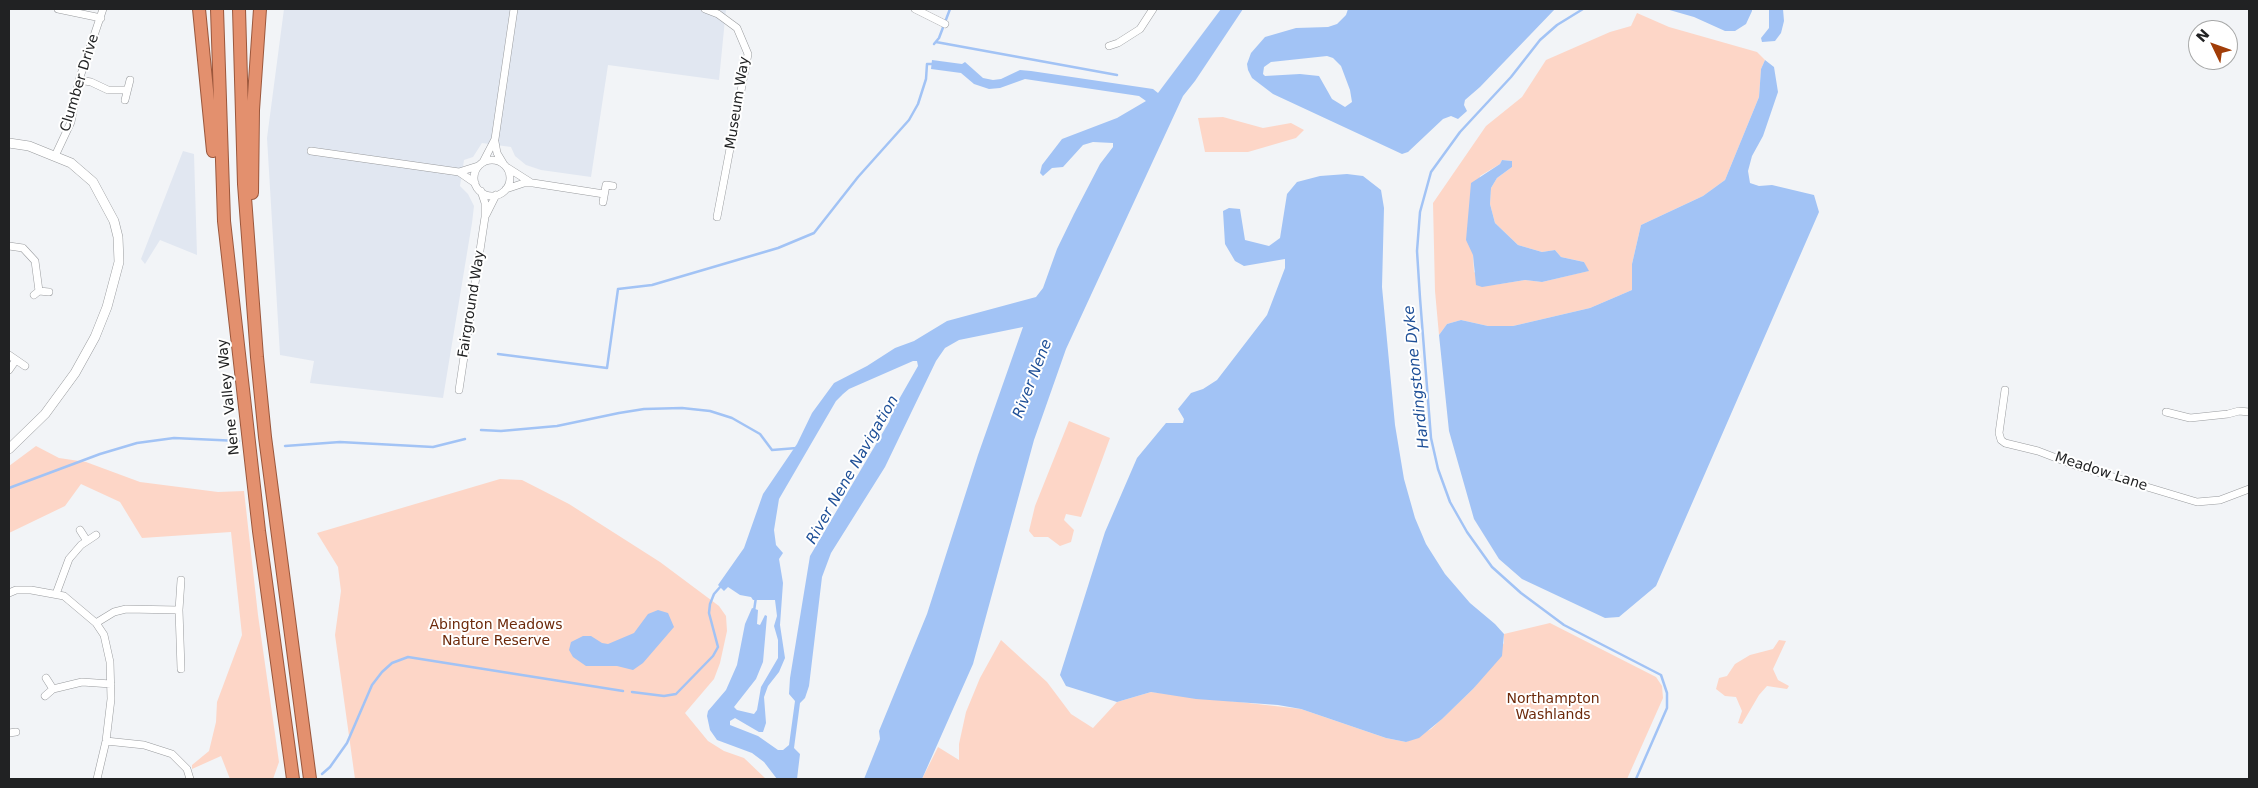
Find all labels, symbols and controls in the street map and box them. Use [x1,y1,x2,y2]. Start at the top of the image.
north arrow [2188,20,2238,70]
text: N [2193,26,2212,45]
street label: Clumber Drive [57,32,103,134]
street label: Museum Way [722,55,754,151]
street label: Fairground Way [455,249,489,359]
water label: Hardingstone Dyke [1401,304,1433,450]
water label: River Nene [1010,337,1056,421]
street label: Nene Valley Way [215,338,243,456]
water label: River Nene Navigation [803,393,903,547]
street label: Meadow Lane [2053,449,2149,495]
park label: Abington Meadows Nature Reserve [430,617,562,650]
park label: Northampton Washlands [1506,691,1600,724]

